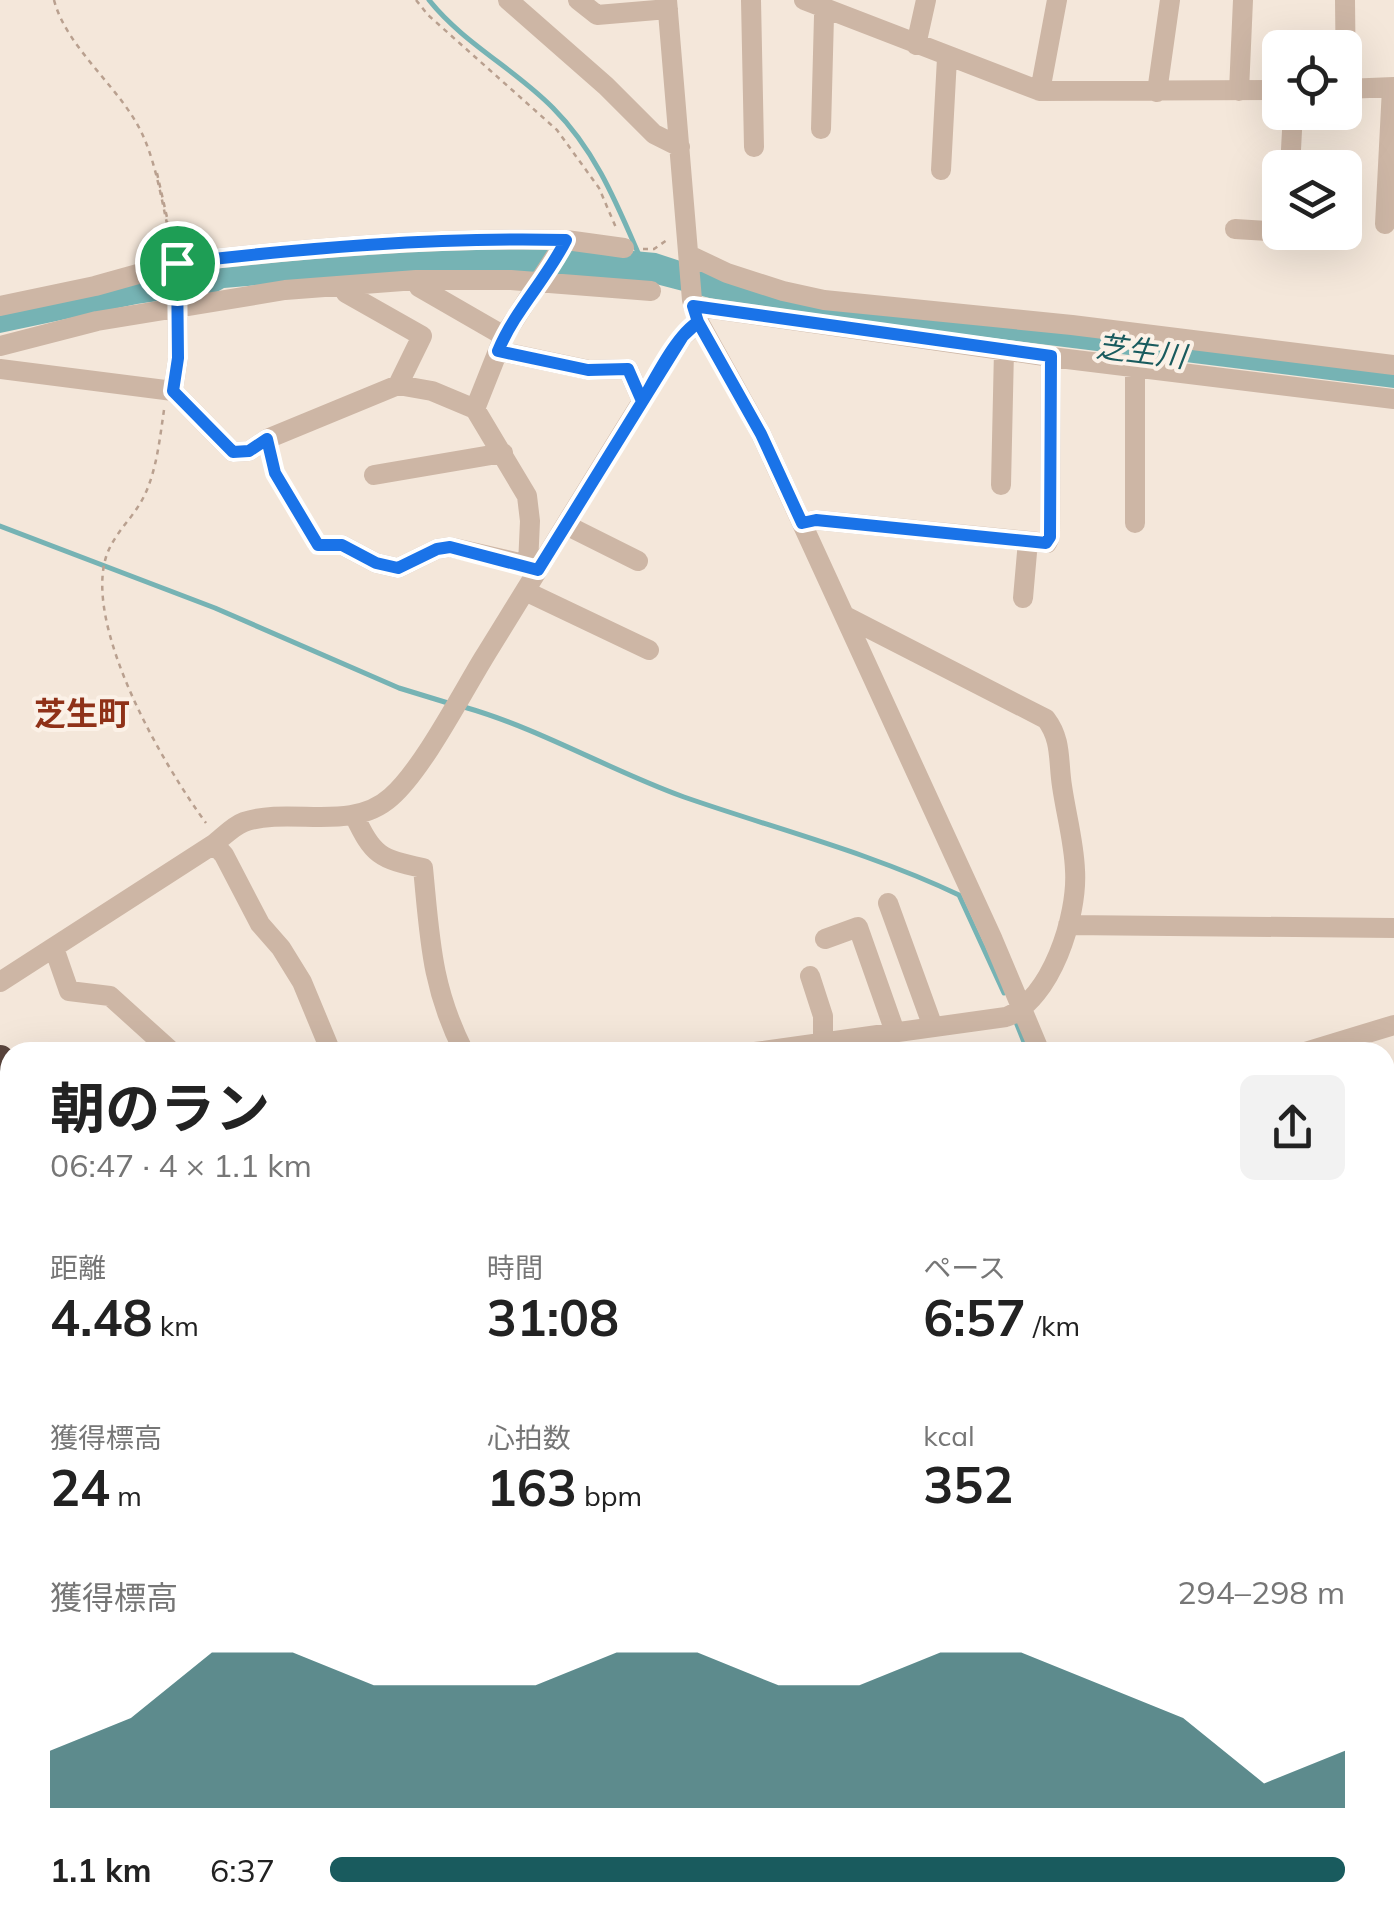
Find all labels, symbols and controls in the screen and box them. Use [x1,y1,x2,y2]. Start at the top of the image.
map controls [1262,30,1362,250]
button: locate [1262,30,1362,130]
button: layers [1262,150,1362,250]
pin [135,221,220,306]
icon: arrive [150,236,205,291]
water label: 芝生川 [1094,327,1191,376]
district label: 芝生町 [34,693,130,733]
text: 朝のラン [50,1073,270,1142]
button: share [1240,1075,1345,1180]
text: 06:47 · 4 × 1.1 km [50,1145,312,1185]
text: 距離 [50,1250,106,1285]
text: 時間 [487,1250,543,1285]
text: ペース [923,1250,1006,1285]
text: 4.48 [50,1286,152,1349]
text: 31:08 [487,1286,619,1349]
text: 6:57 [923,1286,1026,1349]
text: km [152,1308,199,1343]
text: /km [1026,1308,1080,1343]
text: kcal [923,1418,975,1453]
text: 獲得標高 [50,1420,162,1455]
text: 心拍数 [487,1420,571,1455]
text: 352 [923,1453,1013,1516]
text: 24 [50,1456,110,1519]
text: 163 [487,1456,577,1519]
text: m [110,1478,142,1513]
text: bpm [577,1478,642,1513]
text: 294–298 m [1177,1572,1345,1612]
text: 獲得標高 [50,1577,178,1617]
text: 1.1 km [50,1850,152,1890]
text: 6:37 [210,1850,275,1890]

